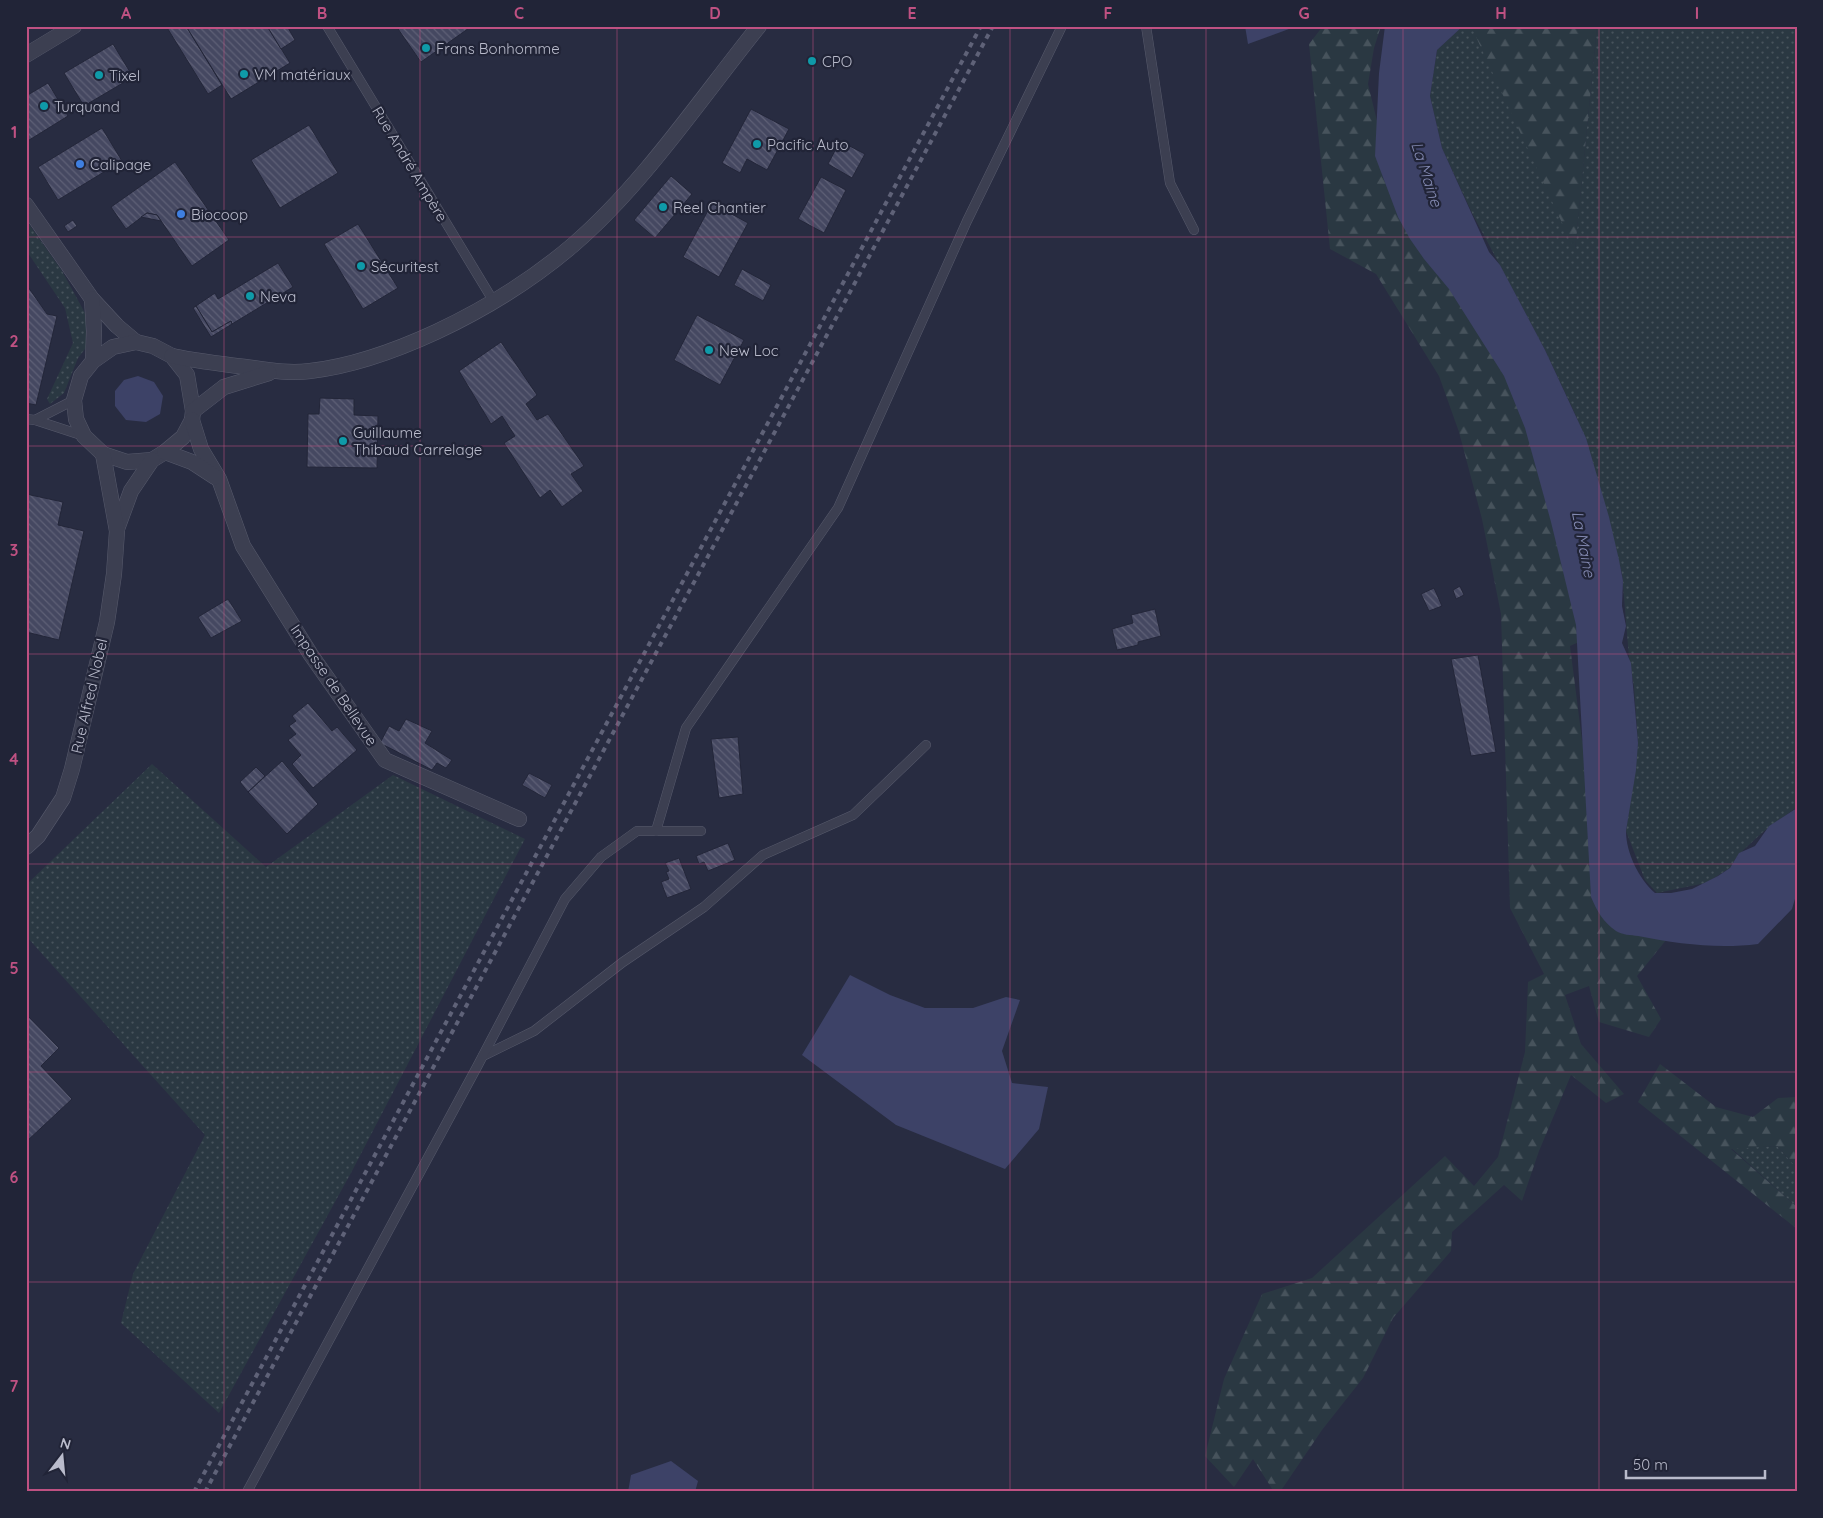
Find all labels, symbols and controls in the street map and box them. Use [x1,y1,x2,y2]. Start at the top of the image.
text: A [121,3,132,23]
text: B [317,3,327,23]
text: C [514,3,524,23]
text: D [709,3,721,23]
text: E [907,3,917,23]
text: F [1104,3,1113,23]
text: G [1298,3,1310,23]
text: H [1495,3,1507,23]
text: I [1695,3,1699,23]
place label: Frans Bonhomme [436,39,560,58]
marker: Frans Bonhomme [420,42,432,54]
place label: CPO [822,52,852,71]
marker: CPO [806,55,818,67]
place label: VM matériaux [254,65,350,84]
place label: Tixel [109,66,140,85]
marker: VM matériaux [238,68,250,80]
marker: Tixel [93,69,105,81]
place label: Turquand [54,97,120,116]
marker: Turquand [38,100,50,112]
street label: Rue André Ampère [368,103,452,225]
text: 1 [11,122,17,142]
place label: Pacific Auto [767,135,849,154]
marker: Pacific Auto [751,138,763,150]
water label: La Maine [1407,139,1447,210]
place label: Calipage [90,155,151,174]
marker: Calipage [74,158,86,170]
place label: Reel Chantier [673,198,766,217]
marker: Reel Chantier [657,201,669,213]
place label: Biocoop [191,205,248,224]
marker: Biocoop [175,208,187,220]
place label: Sécuritest [371,257,439,276]
marker: Sécuritest [355,260,367,272]
place label: Neva [260,287,296,306]
marker: Neva [244,290,256,302]
text: 2 [9,331,19,351]
place label: New Loc [719,341,779,360]
marker: New Loc [703,344,715,356]
place label: Guillaume Thibaud Carrelage [353,423,482,459]
marker: Guillaume Thibaud Carrelage [337,435,349,447]
water label: La Maine [1568,509,1600,580]
text: 3 [10,540,18,560]
street label: Impasse de Bellevue [286,621,382,749]
street label: Rue Alfred Nobel [67,637,111,755]
text: 4 [9,749,19,769]
text: 5 [9,958,19,978]
text: 6 [10,1167,19,1187]
text: 7 [10,1376,19,1396]
north arrow [38,1430,88,1480]
text: N [58,1433,73,1454]
scale bar [1626,1448,1764,1480]
text: 50 m [1633,1455,1668,1474]

